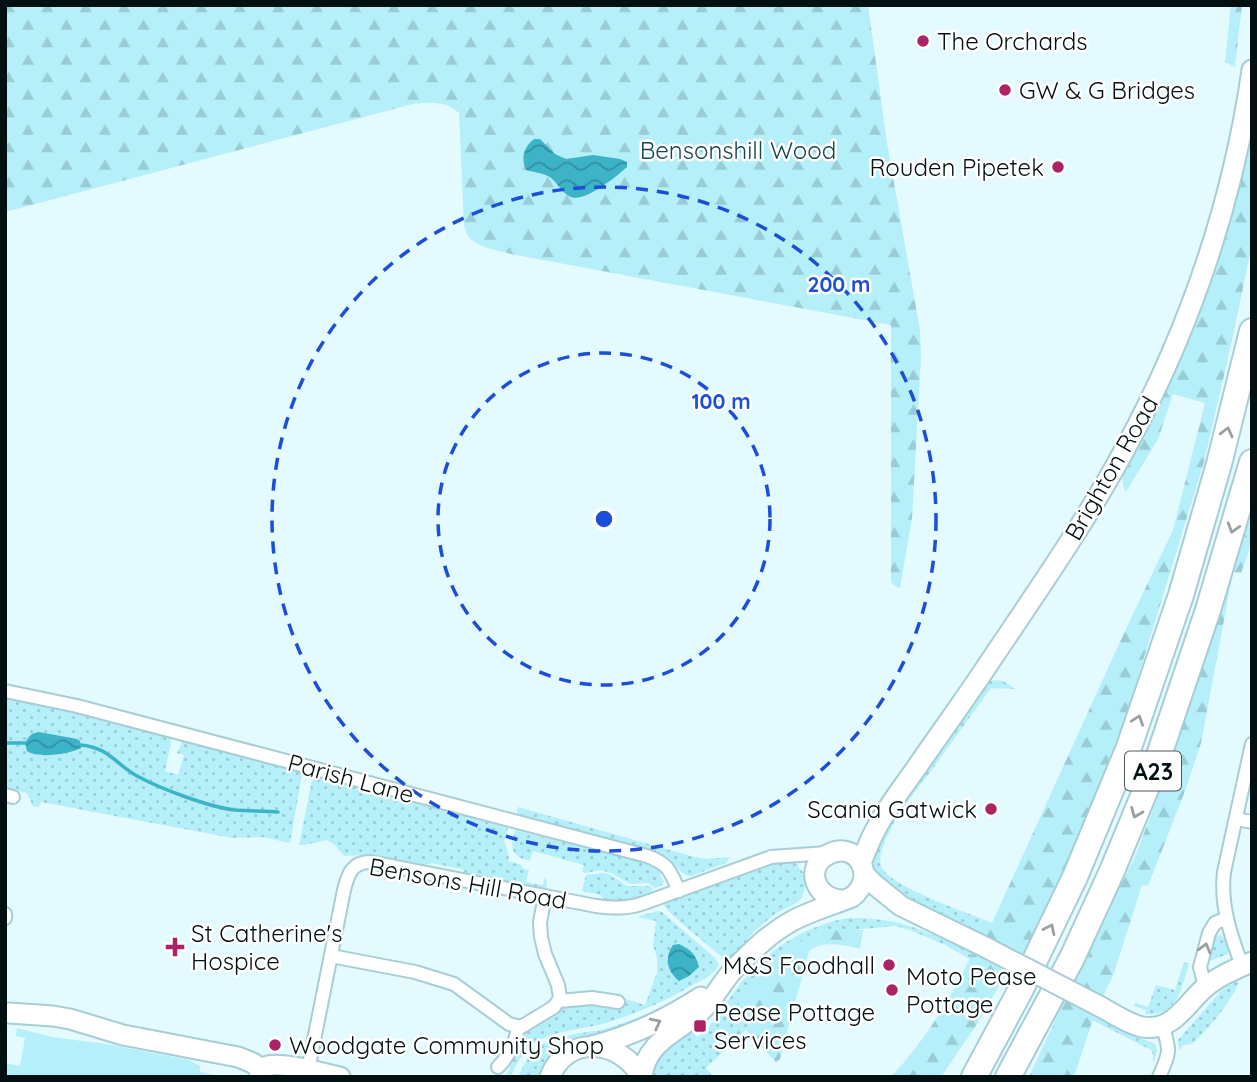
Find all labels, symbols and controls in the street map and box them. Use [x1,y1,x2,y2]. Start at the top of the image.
place label: The Orchards [937,26,1087,56]
marker: The Orchards [915,33,931,49]
place label: GW & G Bridges [1019,75,1195,105]
marker: GW & G Bridges [997,82,1013,98]
park label: Bensonshill Wood [640,135,836,165]
place label: Rouden Pipetek [869,152,1044,182]
marker: Rouden Pipetek [1050,159,1066,175]
text: 200 m [808,271,870,297]
text: 100 m [691,388,751,414]
street label: Brighton Road [1058,391,1164,545]
one-way arrow [1219,427,1233,439]
centre of rings [592,507,616,531]
one-way arrow [1226,521,1241,533]
one-way arrow [1130,714,1144,726]
street label: Parish Lane [285,747,417,809]
road number: A23 [1125,751,1181,790]
place label: Scania Gatwick [807,794,977,824]
marker: Scania Gatwick [983,801,999,817]
one-way arrow [1130,805,1144,818]
street label: Bensons Hill Road [367,851,569,915]
place label: St Catherine's Hospice [191,918,342,976]
one-way arrow [1041,924,1055,936]
marker: St Catherine's Hospice [165,937,185,957]
one-way arrow [1196,942,1211,954]
place label: M&S Foodhall [723,950,875,980]
marker: M&S Foodhall [881,957,897,973]
place label: Moto Pease Pottage [906,961,1037,1019]
marker: Moto Pease Pottage [884,982,900,998]
place label: Pease Pottage Services [714,997,875,1055]
one-way arrow [649,1018,661,1032]
marker: Pease Pottage Services [692,1018,708,1034]
place label: Woodgate Community Shop [289,1030,604,1060]
marker: Woodgate Community Shop [267,1037,283,1053]

